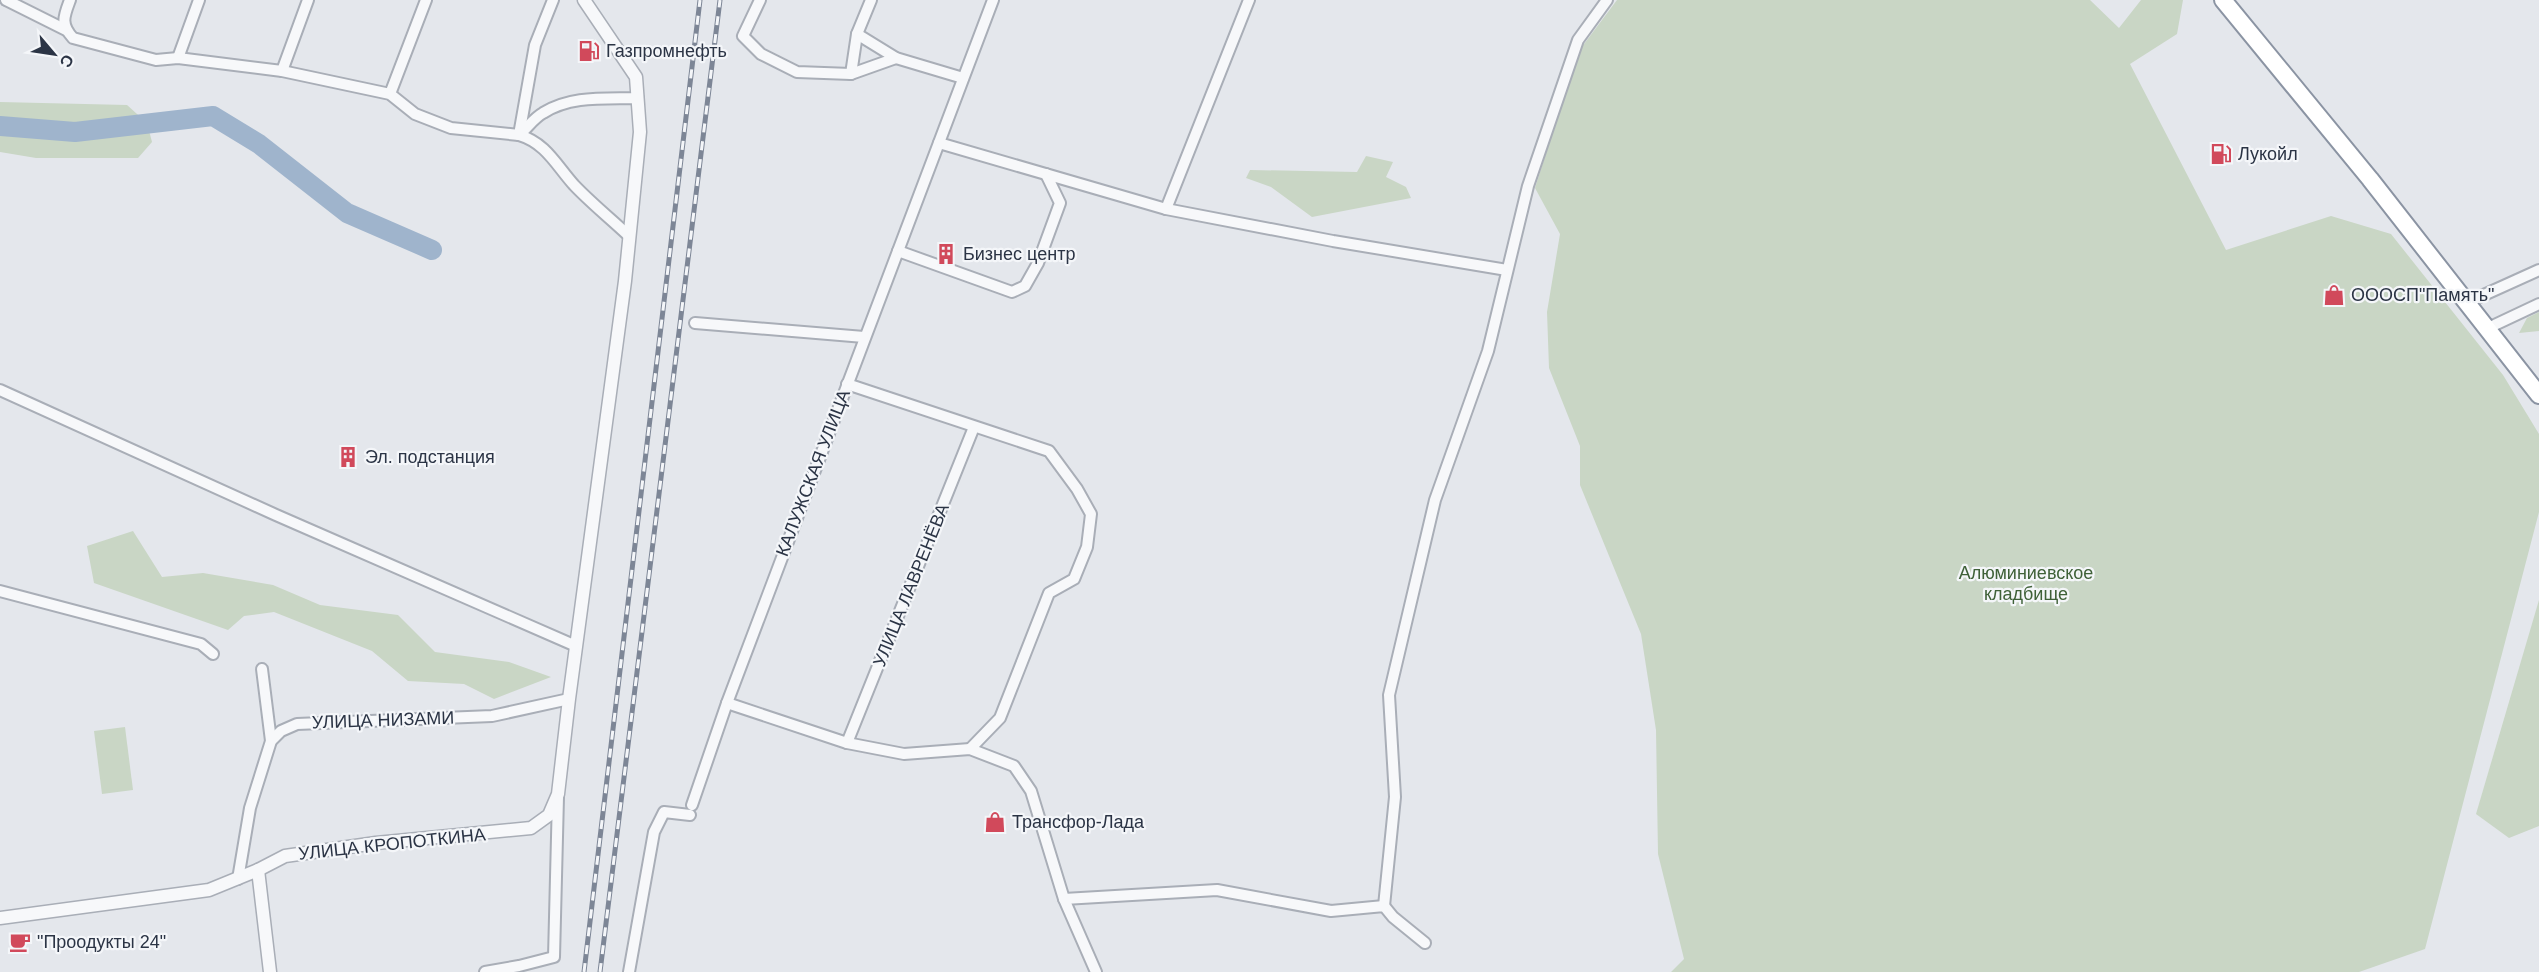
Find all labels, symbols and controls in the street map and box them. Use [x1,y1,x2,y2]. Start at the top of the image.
north arrow [24,24,84,84]
fuel station icon: Газпромнефть [577,39,601,63]
place label: Газпромнефть [606,41,727,61]
text: С [56,52,77,71]
fuel station icon: Лукойл [2209,142,2233,166]
place label: Лукойл [2238,144,2298,164]
building icon: Бизнес центр [934,242,958,266]
place label: Бизнес центр [963,244,1075,264]
shop icon: ОООСП"Память" [2322,283,2346,307]
place label: ОООСП"Память" [2351,285,2494,305]
street label: КАЛУЖСКАЯ УЛИЦА [772,387,854,559]
building icon: Эл. подстанция [336,445,360,469]
place label: Эл. подстанция [365,447,495,467]
street label: УЛИЦА ЛАВРЕНЁВА [869,501,953,669]
park label: Алюминиевское кладбище [1959,563,2093,604]
street label: УЛИЦА НИЗАМИ [311,708,455,732]
shop icon: Трансфор-Лада [983,810,1007,834]
place label: Трансфор-Лада [1012,812,1145,832]
street label: УЛИЦА КРОПОТКИНА [297,824,487,864]
cafe icon: "Проодукты 24" [8,930,32,954]
place label: "Проодукты 24" [37,932,166,952]

